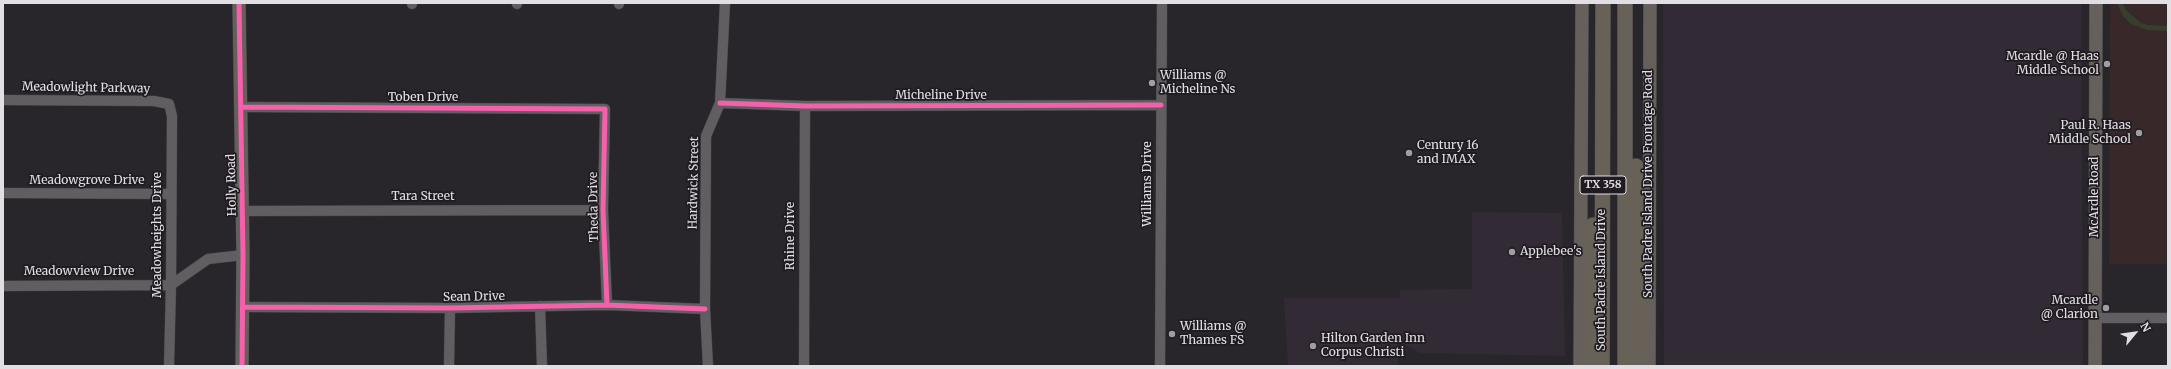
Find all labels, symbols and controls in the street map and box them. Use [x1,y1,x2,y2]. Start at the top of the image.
place label: Mcardle @ Haas Middle School [2006,50,2099,78]
marker: Mcardle @ Haas Middle School [2102,59,2112,69]
place label: Williams @ Micheline Ns [1160,69,1235,97]
street label: South Padre Island Drive Frontage Road [1642,70,1656,298]
marker: Williams @ Micheline Ns [1147,78,1157,88]
street label: Meadowlight Parkway [22,80,150,96]
street label: Micheline Drive [895,89,987,103]
street label: Toben Drive [388,91,458,105]
place label: Paul R. Haas Middle School [2049,119,2131,147]
marker: Paul R. Haas Middle School [2134,128,2144,138]
street label: Hardwick Street [686,136,702,230]
place label: Century 16 and IMAX [1417,139,1478,167]
street label: Williams Drive [1141,141,1155,227]
marker: Century 16 and IMAX [1404,148,1414,158]
street label: Holly Road [224,154,240,216]
street label: McArdle Road [2088,157,2102,237]
street label: Meadowheights Drive [151,172,165,298]
street label: Theda Drive [586,172,602,242]
street label: Meadowgrove Drive [29,174,145,188]
road number: TX 358 [1580,176,1626,194]
street label: Tara Street [391,190,455,204]
street label: Rhine Drive [784,202,798,270]
street label: South Padre Island Drive [1595,209,1609,351]
place label: Applebee's [1520,245,1582,259]
marker: Applebee's [1507,247,1517,257]
street label: Meadowview Drive [24,265,134,279]
street label: Sean Drive [443,289,505,305]
place label: Mcardle @ Clarion [2041,294,2098,322]
marker: Mcardle @ Clarion [2101,303,2111,313]
north arrow [2115,313,2155,353]
place label: Williams @ Thames FS [1180,320,1246,348]
text: N [2137,320,2154,334]
marker: Williams @ Thames FS [1167,329,1177,339]
place label: Hilton Garden Inn Corpus Christi [1321,332,1425,360]
marker: Hilton Garden Inn Corpus Christi [1308,341,1318,351]

